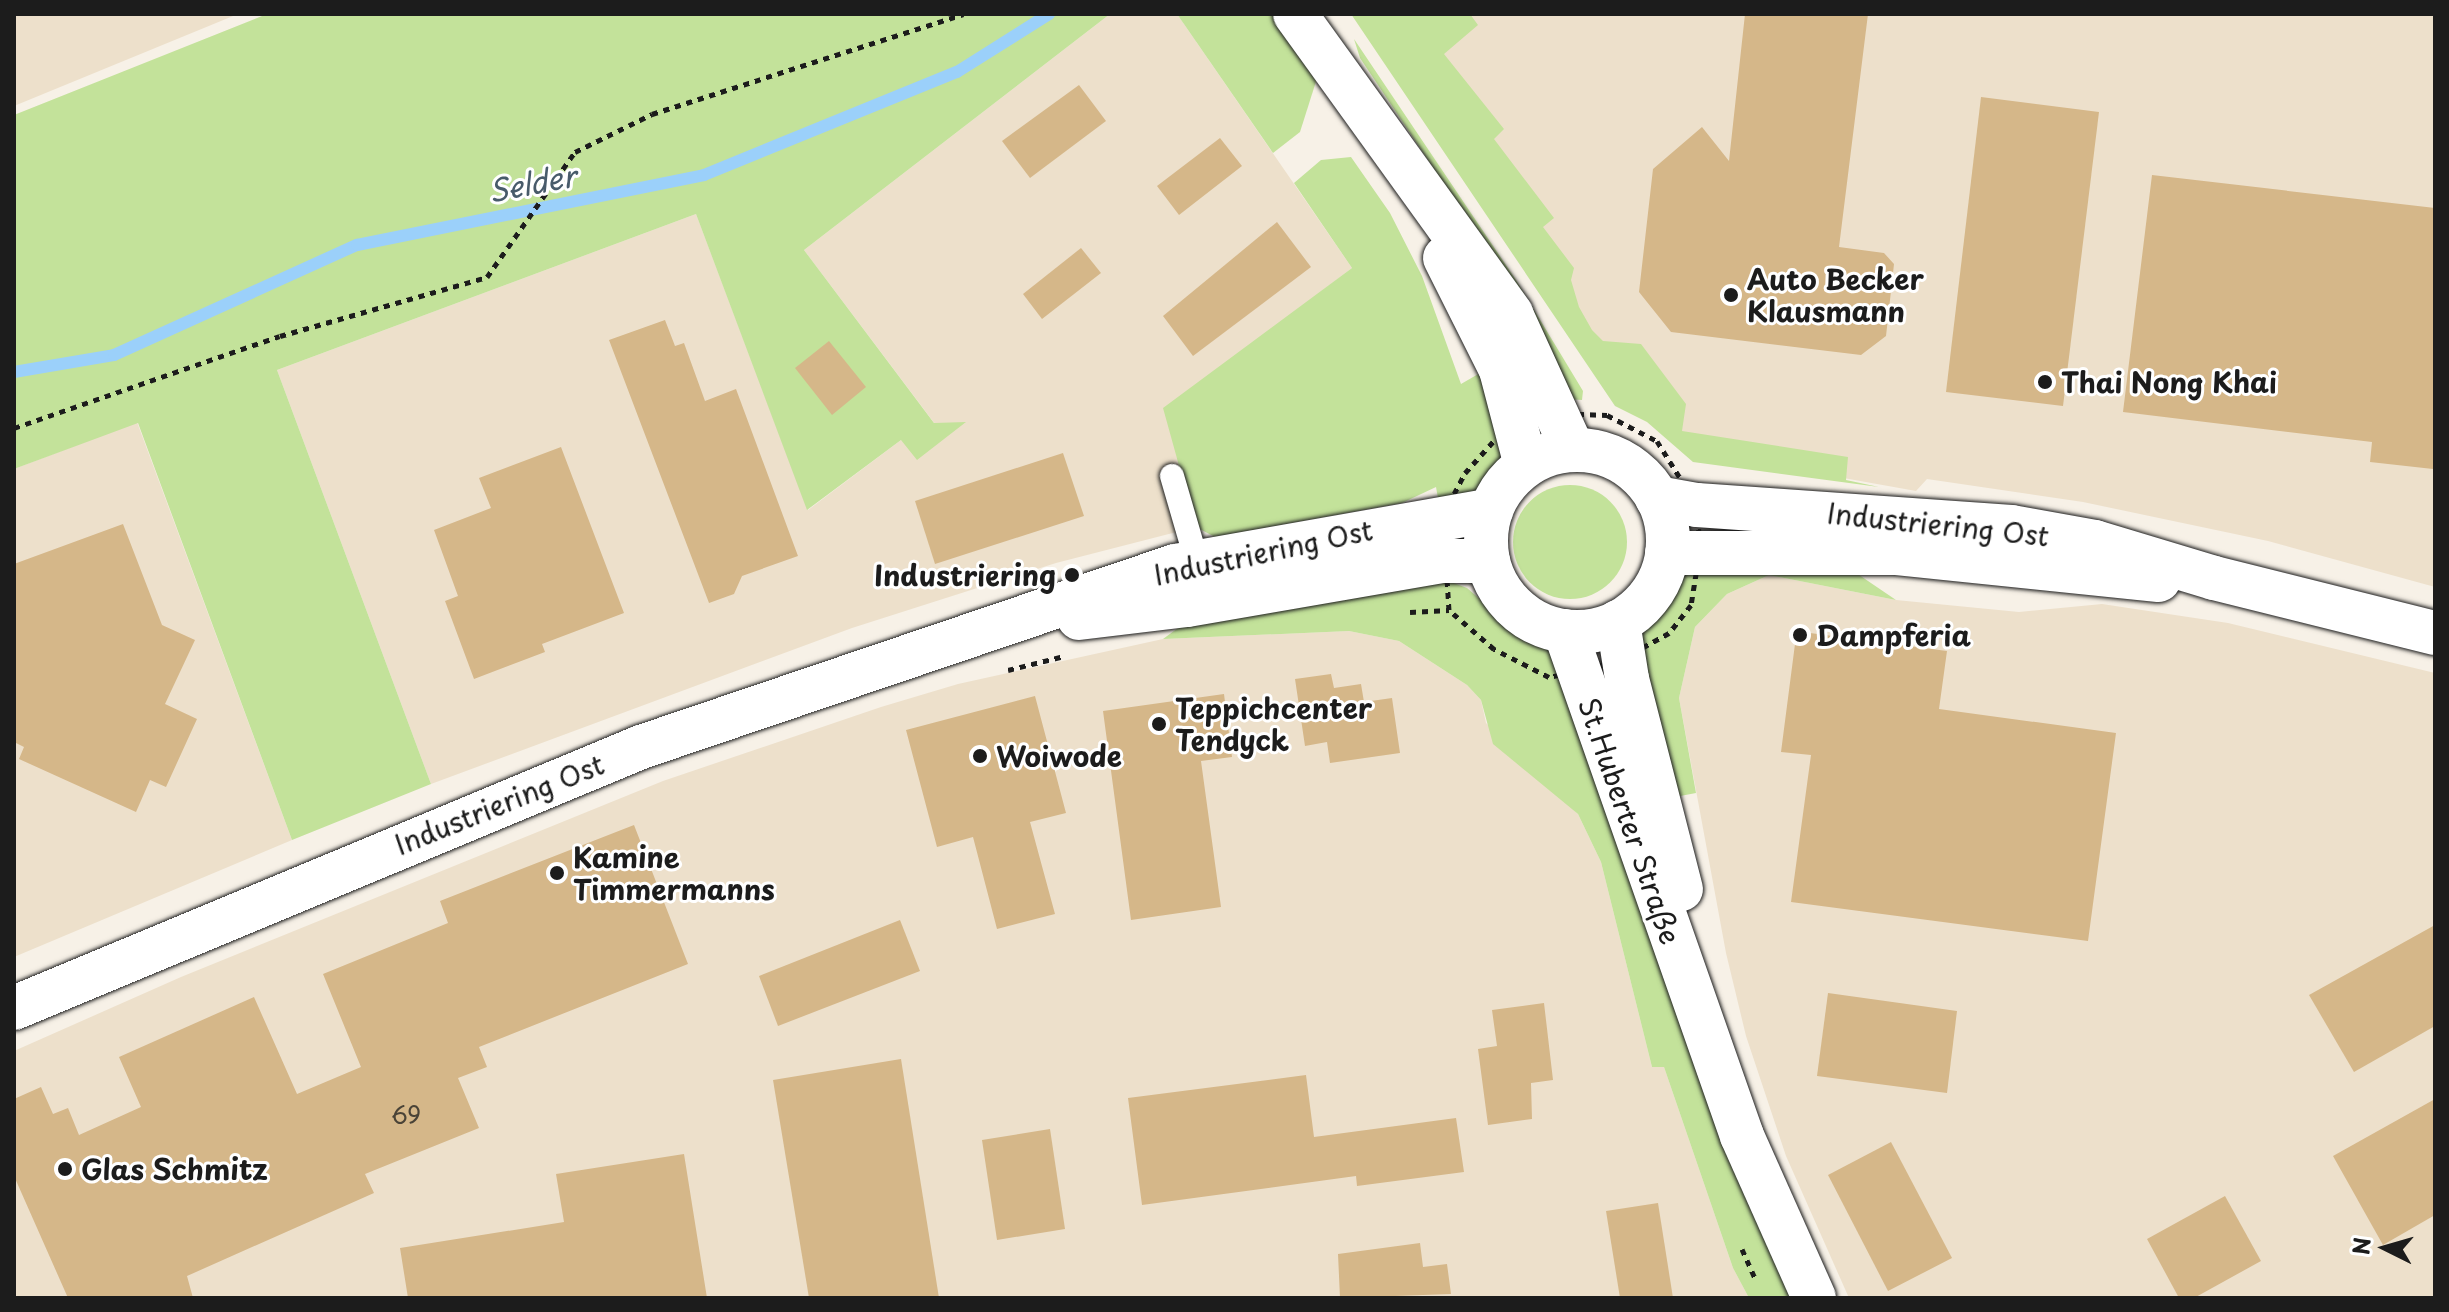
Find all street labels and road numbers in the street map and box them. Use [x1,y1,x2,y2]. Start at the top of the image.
street label: Industriering Ost [1825,496,2051,552]
street label: Industriering Ost [1150,512,1376,592]
street label: St.Huberter Straße [1572,693,1688,949]
street label: Industriering Ost [389,747,609,861]

